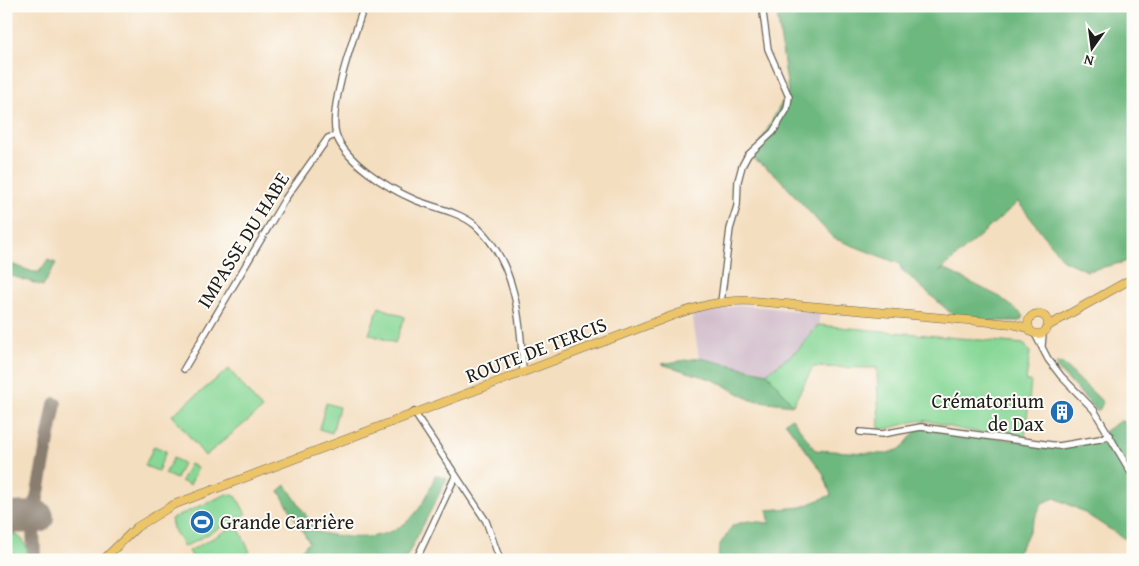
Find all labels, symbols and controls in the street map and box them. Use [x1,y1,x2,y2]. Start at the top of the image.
north arrow [1066,22,1116,72]
text: N [1081,50,1096,71]
street label: IMPASSE DU HABE [189,166,296,313]
street label: ROUTE DE TERCIS [461,309,611,390]
place label: Crématorium de Dax [931,386,1045,438]
building icon: Crématorium de Dax [1049,399,1075,425]
place label: Grande Carrière [220,507,354,536]
sports icon: Grande Carrière [189,509,215,535]

